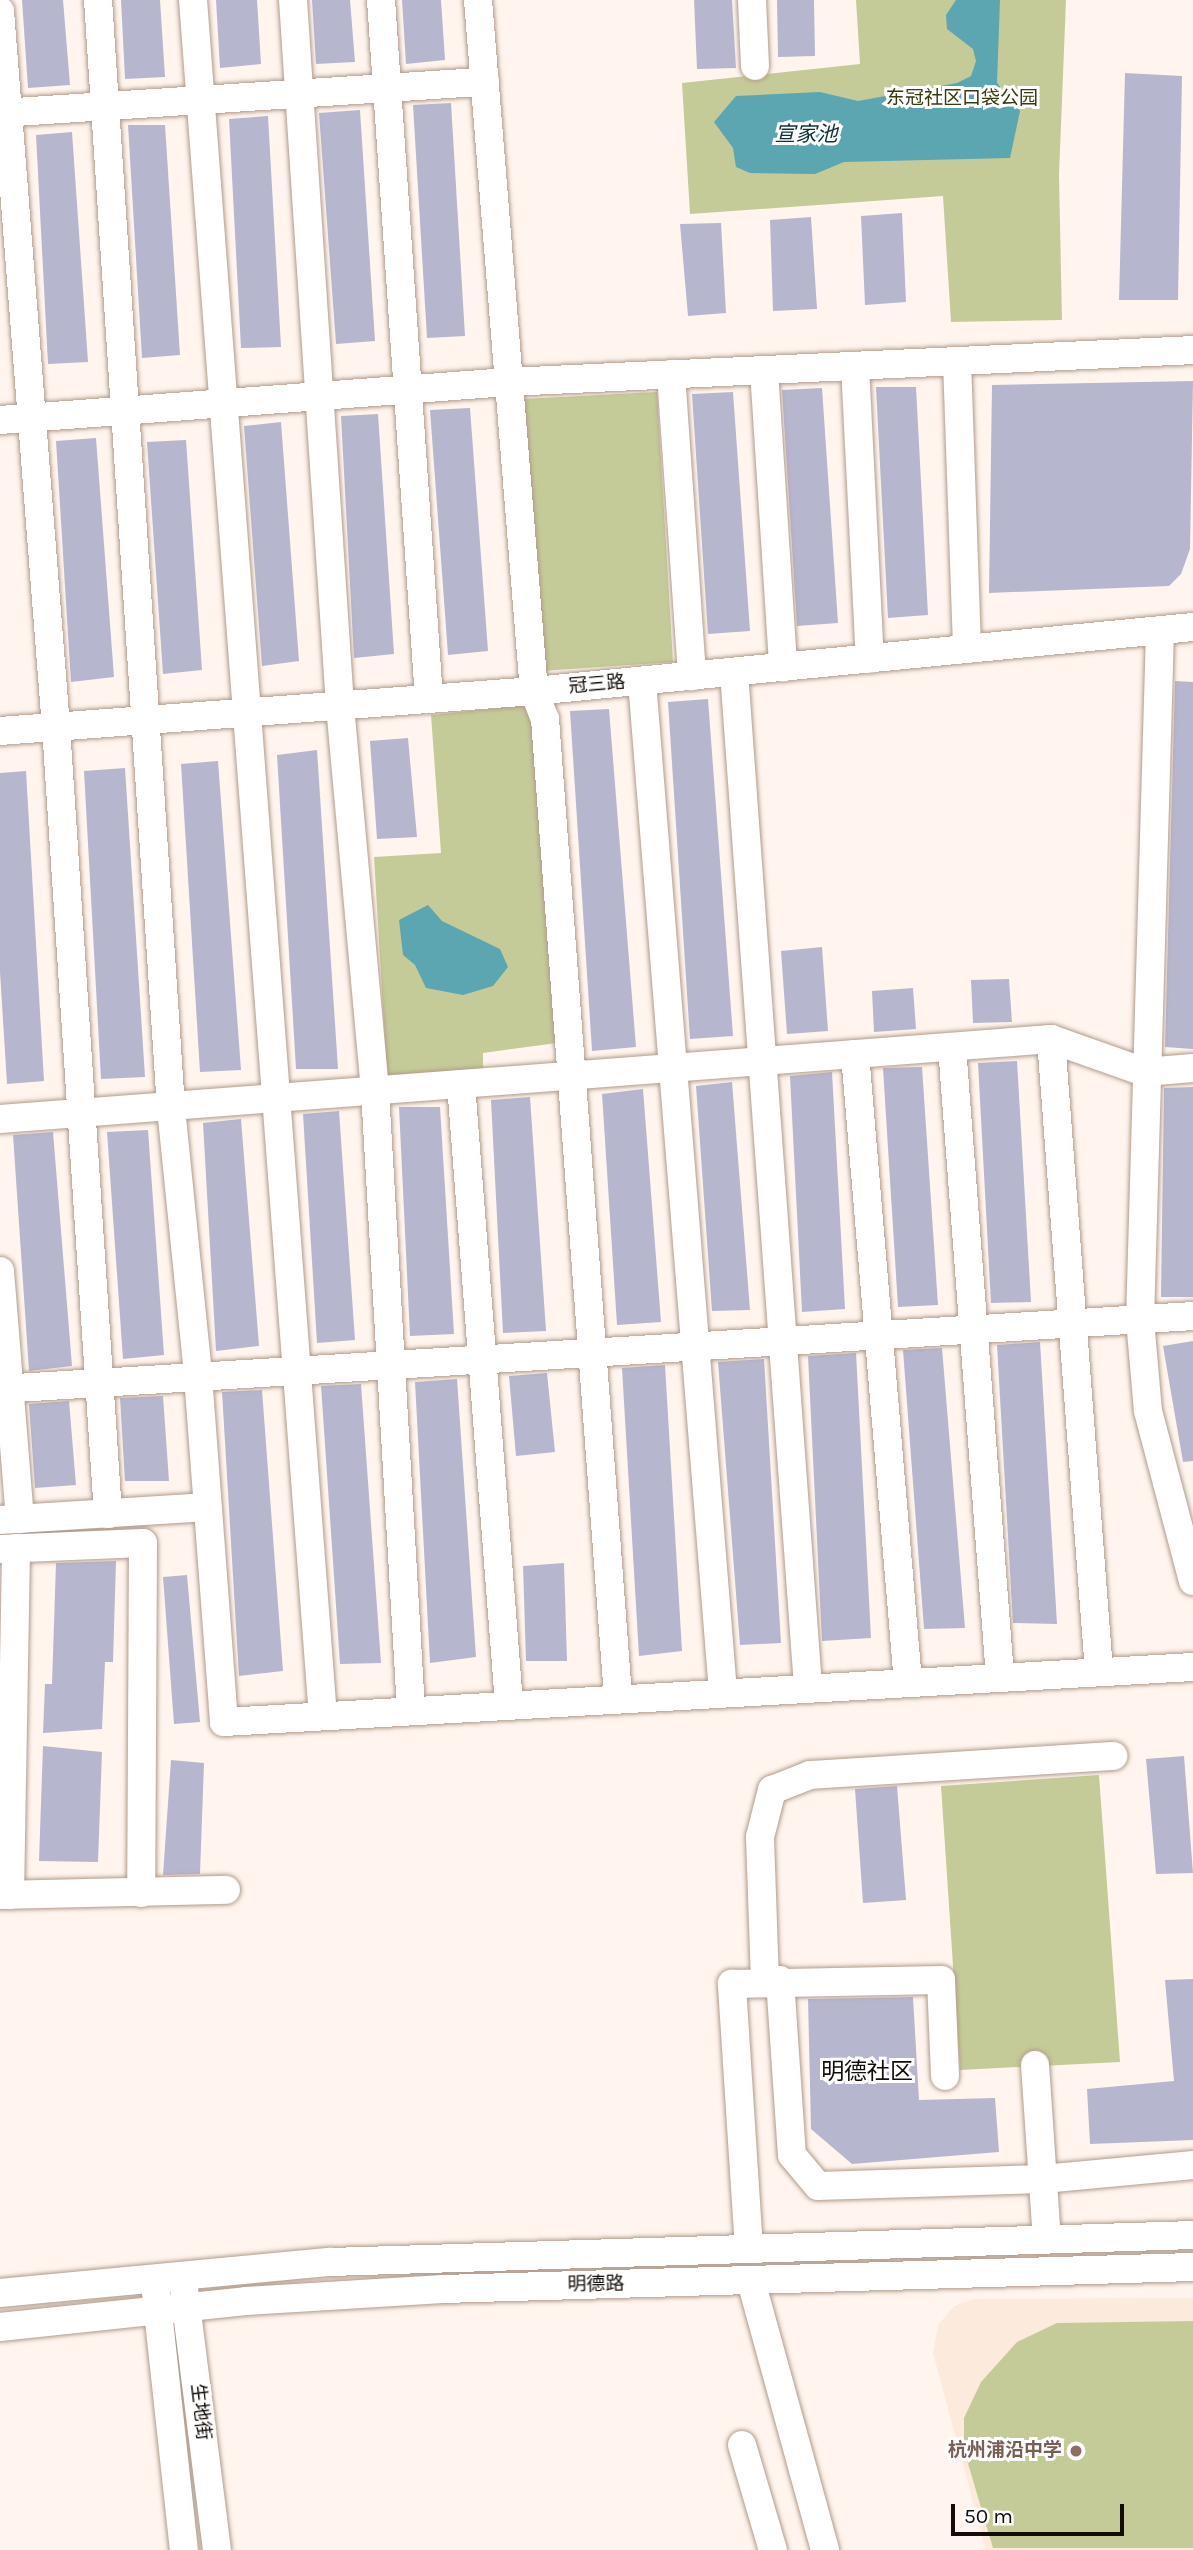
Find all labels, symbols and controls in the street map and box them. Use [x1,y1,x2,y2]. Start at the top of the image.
park label: 东冠社区口袋公园 [886,88,1038,110]
water label: 宣家池 [775,121,837,147]
street label: 冠三路 [568,671,626,699]
district label: 明德社区 [821,2058,913,2086]
street label: 明德路 [567,2273,625,2297]
street label: 生地街 [185,2382,215,2442]
place label: 杭州浦沿中学 [948,2440,1062,2462]
marker: 杭州浦沿中学 [1068,2443,1084,2459]
scale bar [955,2490,1128,2534]
text: 50 m [964,2504,1013,2528]

